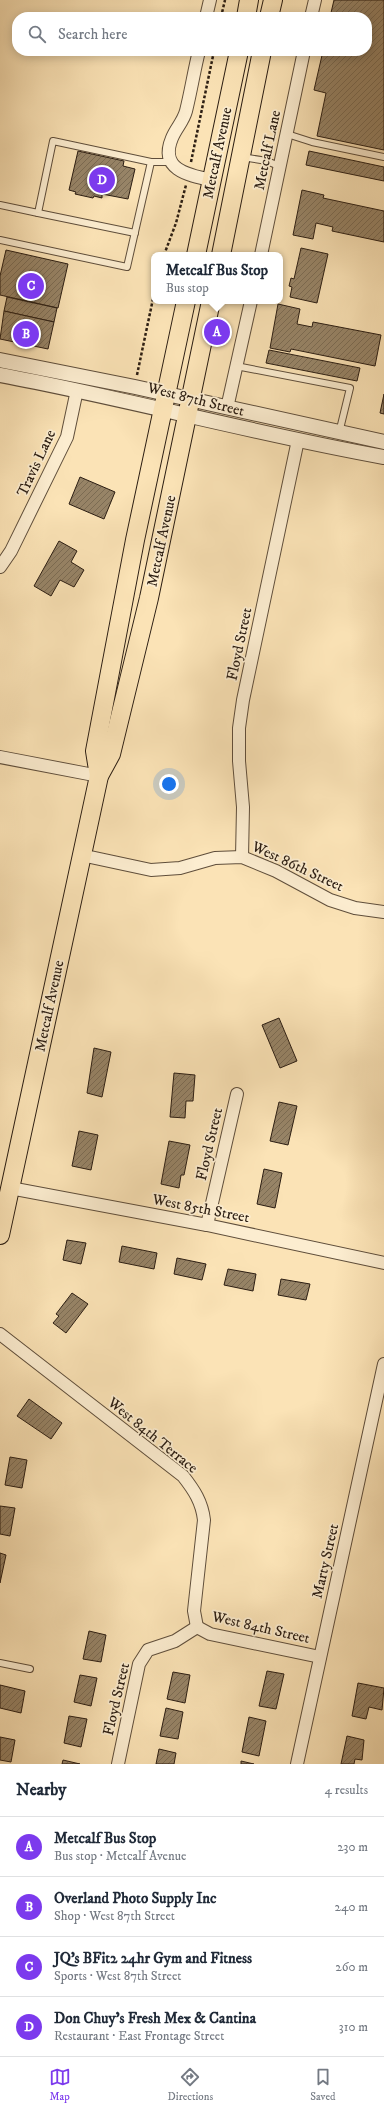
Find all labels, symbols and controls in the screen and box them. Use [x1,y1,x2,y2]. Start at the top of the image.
search box [12,12,372,56]
icon: search [26,23,48,45]
text: Search here [58,25,127,44]
street label: Metcalf Avenue [199,106,236,201]
street label: Metcalf Lane [250,108,285,192]
pin: D [89,165,115,195]
popup [151,252,283,304]
text: Metcalf Bus Stop [166,261,268,280]
pin: C [18,271,44,301]
text: Bus stop [166,280,209,296]
pin: A [204,317,230,347]
pin: B [13,319,39,349]
street label: West 87th Street [145,378,246,421]
street label: Travis Lane [13,427,60,500]
street label: Metcalf Avenue [143,494,180,589]
street label: Floyd Street [222,606,257,682]
your location [159,774,179,794]
street label: West 86th Street [248,837,347,896]
street label: Metcalf Avenue [31,959,68,1054]
street label: Floyd Street [192,1106,227,1182]
street label: West 85th Street [150,1190,251,1227]
street label: West 84th Terrace [103,1393,202,1478]
street label: Marty Street [308,1522,343,1600]
street label: West 84th Street [209,1607,312,1648]
street label: Floyd Street [99,1661,134,1737]
text: Nearby [16,1779,66,1801]
text: 4 results [325,1782,368,1798]
text: Metcalf Bus Stop [54,1829,156,1848]
text: A [25,1839,33,1855]
text: 230 m [337,1839,368,1855]
text: Bus stop · Metcalf Avenue [54,1848,186,1864]
text: Overland Photo Supply Inc [54,1889,217,1908]
text: B [25,1899,33,1915]
text: 240 m [335,1899,368,1915]
text: Shop · West 87th Street [54,1908,175,1924]
text: JQ's BFit2 24hr Gym and Fitness [54,1949,252,1968]
text: C [25,1959,33,1975]
text: 260 m [335,1959,368,1975]
text: Sports · West 87th Street [54,1968,182,1984]
text: Don Chuy's Fresh Mex & Cantina [54,2009,256,2028]
text: D [24,2019,34,2035]
text: 310 m [339,2019,368,2035]
text: Restaurant · East Frontage Street [54,2028,224,2044]
tab: Map [49,2066,71,2104]
tab: Directions [168,2066,213,2104]
tab: Saved [310,2066,335,2104]

